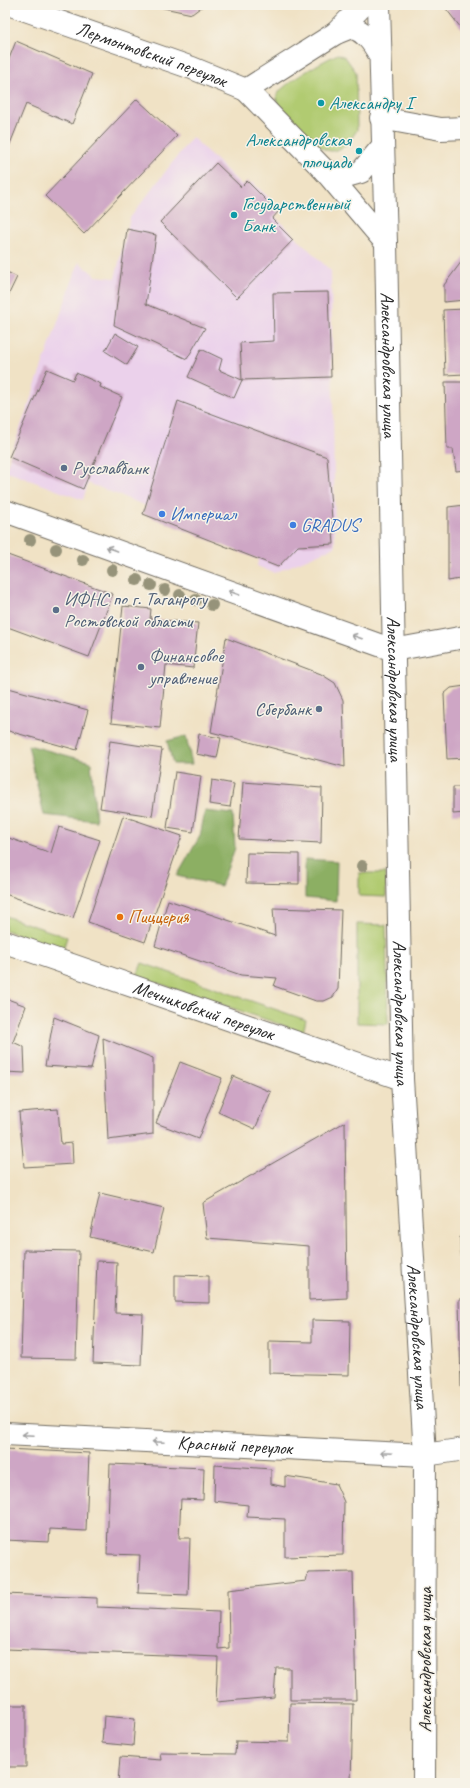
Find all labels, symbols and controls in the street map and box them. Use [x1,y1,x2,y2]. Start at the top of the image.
street label: Лермонтовский переулок [73,17,232,94]
place label: Александру I [329,91,417,115]
marker: Александру I [316,98,326,108]
place label: Александровская площадь [246,128,353,174]
marker: Александровская площадь [354,146,364,156]
place label: Государственный Банк [242,192,351,238]
marker: Государственный Банк [229,210,239,220]
street label: Александровская улица [375,292,402,439]
place label: Русславбанк [72,456,150,480]
marker: Русславбанк [59,463,69,473]
place label: Империал [170,502,237,526]
marker: Империал [157,509,167,519]
place label: GRADUS [301,513,362,537]
marker: GRADUS [288,520,298,530]
one-way arrow [106,545,119,552]
place label: ИФНС по г. Таганрогу Ростовской области [64,587,209,633]
one-way arrow [228,589,241,596]
marker: ИФНС по г. Таганрогу Ростовской области [51,605,61,615]
street label: Александровская улица [381,616,408,763]
one-way arrow [351,632,363,640]
place label: Финансовое управление [148,644,225,690]
marker: Финансовое управление [136,662,146,672]
place label: Сбербанк [255,697,313,721]
marker: Сбербанк [314,704,324,714]
place label: Пиццерия [128,905,190,929]
marker: Пиццерия [115,912,125,922]
street label: Александровская улица [387,940,414,1087]
street label: Мечниковский переулок [130,975,279,1047]
street label: Александровская улица [401,1263,434,1411]
street label: Красный переулок [177,1431,295,1460]
one-way arrow [22,1432,35,1439]
one-way arrow [152,1438,165,1445]
one-way arrow [380,1449,393,1456]
street label: Александровская улица [413,1586,437,1733]

